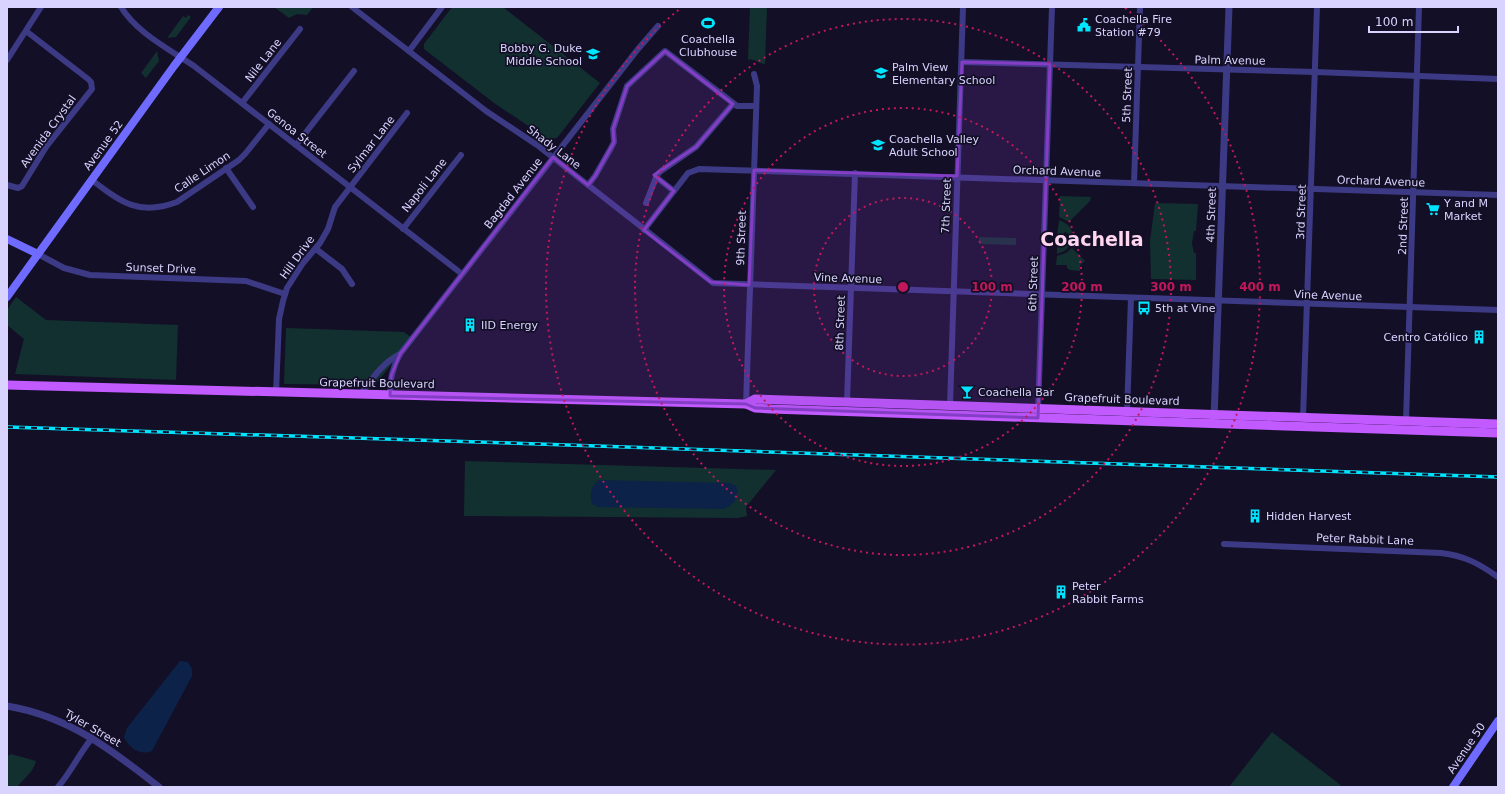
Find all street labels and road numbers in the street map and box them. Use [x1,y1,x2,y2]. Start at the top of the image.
street label: Nile Lane [243,36,284,84]
street label: Palm Avenue [1194,53,1266,68]
street label: 5th Street [1120,67,1135,123]
street label: Avenida Crystal [18,93,79,170]
street label: Genoa Street [264,106,330,161]
street label: Sylmar Lane [345,113,398,175]
street label: Avenue 52 [81,118,126,173]
street label: Shady Lane [524,123,583,172]
street label: Calle Limon [172,149,233,196]
street label: Bagdad Avenue [482,155,545,231]
street label: Napoli Lane [399,156,450,215]
street label: Orchard Avenue [1013,163,1102,180]
street label: Orchard Avenue [1337,173,1426,190]
street label: 7th Street [939,178,954,234]
street label: 3rd Street [1294,184,1309,240]
street label: 4th Street [1204,187,1219,243]
street label: 2nd Street [1396,196,1411,255]
street label: 9th Street [734,210,749,266]
street label: Hill Drive [277,233,318,281]
street label: 6th Street [1026,256,1041,312]
street label: Sunset Drive [125,261,197,276]
street label: Vine Avenue [814,271,883,286]
street label: Vine Avenue [1294,288,1363,303]
street label: 8th Street [833,295,848,351]
street label: Grapefruit Boulevard [319,376,435,391]
street label: Grapefruit Boulevard [1064,391,1180,408]
street label: Peter Rabbit Lane [1316,531,1414,548]
street label: Tyler Street [61,707,124,750]
street label: Avenue 50 [1445,720,1488,776]

